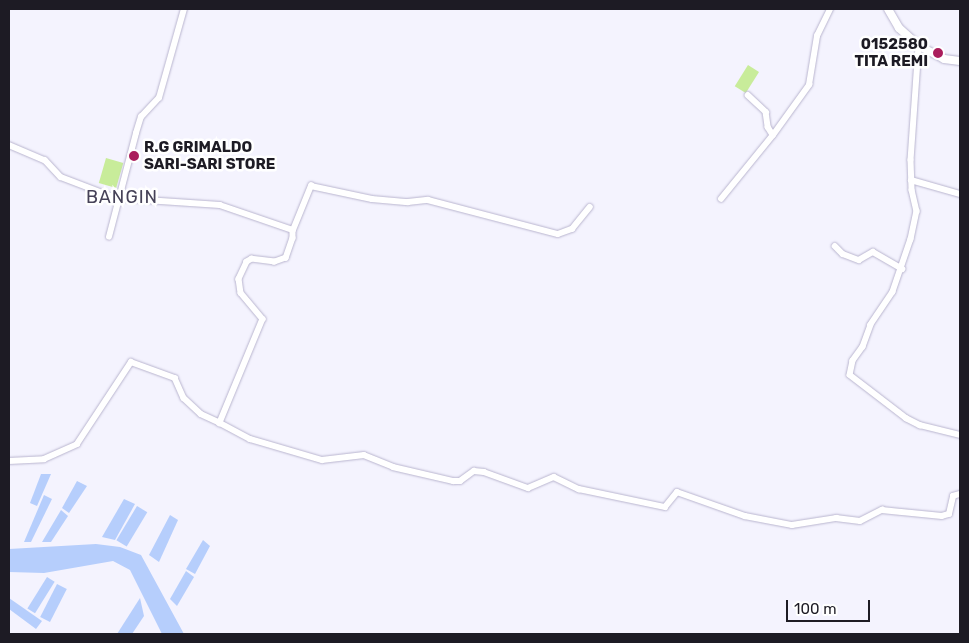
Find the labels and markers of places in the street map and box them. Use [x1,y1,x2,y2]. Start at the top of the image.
place label: 0152580 TITA REMI [854,35,928,70]
marker: 0152580 TITA REMI [932,47,944,59]
place label: R.G GRIMALDO SARI-SARI STORE [144,138,275,173]
marker: R.G GRIMALDO SARI-SARI STORE [128,150,140,162]

